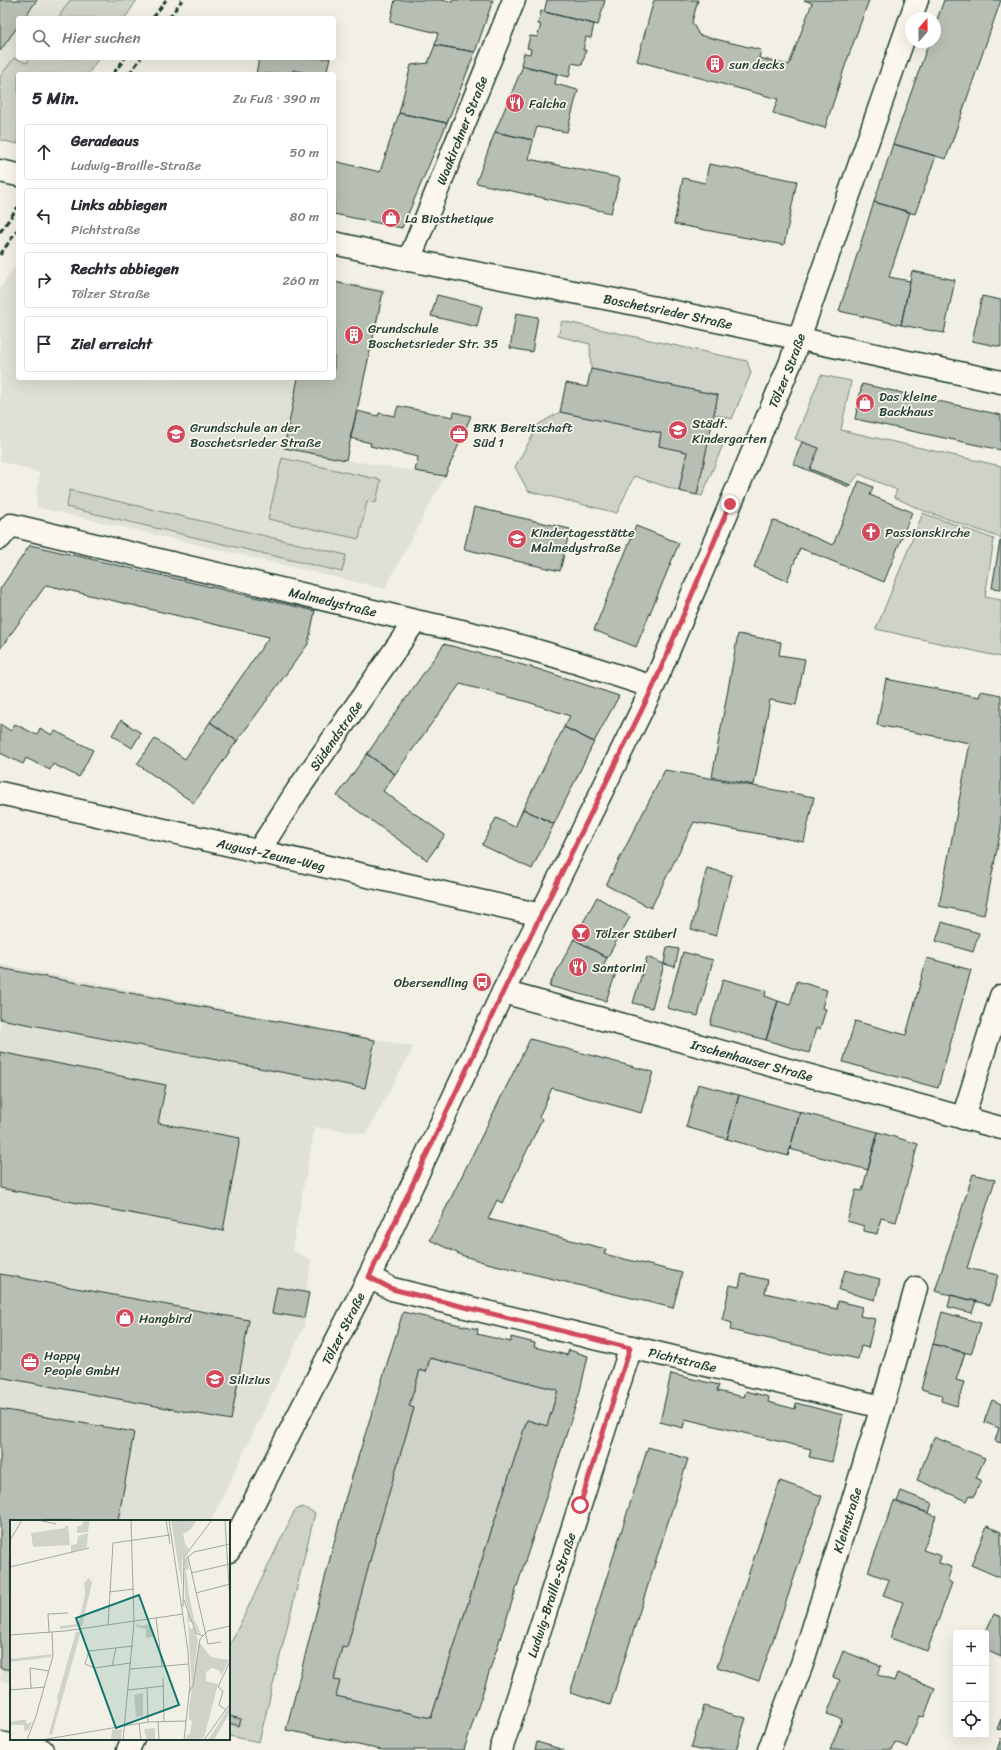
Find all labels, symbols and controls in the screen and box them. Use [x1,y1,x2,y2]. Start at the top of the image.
north arrow [905,12,941,48]
search box [16,16,336,60]
text: Hier suchen [62,25,141,51]
icon: search [30,27,52,49]
building icon: sun decks [704,53,726,75]
place label: sun decks [728,53,785,76]
street label: Waakirchner Straße [429,72,494,188]
text: 5 Min. [32,83,80,113]
text: Zu Fuß · 390 m [233,87,320,110]
restaurant icon: Falcha [504,92,526,114]
place label: Falcha [529,92,567,115]
text: Geradeaus [71,128,139,154]
icon: ahead [33,141,55,163]
text: 50 m [289,141,319,164]
text: Ludwig-Braille-Straße [71,154,201,177]
text: Links abbiegen [71,192,167,218]
icon: left [33,205,55,227]
text: 80 m [290,205,319,228]
shop icon: La Biosthetique [380,207,402,229]
place label: La Biosthetique [405,207,494,230]
text: Pichtstraße [71,218,140,241]
text: Rechts abbiegen [71,256,179,282]
icon: right [33,269,55,291]
text: 260 m [283,269,319,292]
text: Tölzer Straße [71,282,150,305]
street label: Boschetsrieder Straße [602,287,735,336]
place label: Grundschule Boschetsrieder Str. 35 [368,317,498,355]
building icon: Grundschule Boschetsrieder Str. 35 [343,324,365,346]
street label: Tölzer Straße [761,330,811,412]
text: Ziel erreicht [71,331,152,357]
icon: arrive [33,333,55,355]
place label: Das kleine Backhaus [879,385,938,423]
shop icon: Das kleine Backhaus [854,392,876,414]
place label: Städt. Kindergarten [692,412,767,450]
place label: Grundschule an der Boschetsrieder Straße [190,416,322,454]
place label: BRK Bereitschaft Süd 1 [473,416,573,454]
school or university icon: Städt. Kindergarten [667,419,689,441]
school or university icon: Grundschule an der Boschetsrieder Straße [165,423,187,445]
office icon: BRK Bereitschaft Süd 1 [448,423,470,445]
route end [721,495,739,513]
place label: Kindertagesstätte Malmedystraße [531,521,635,559]
church icon: Passionskirche [860,521,882,543]
place label: Passionskirche [885,521,971,544]
school or university icon: Kindertagesstätte Malmedystraße [506,528,528,550]
street label: Malmedystraße [287,580,380,623]
street label: Südendstraße [303,695,368,775]
street label: August-Zeune-Weg [214,831,328,878]
bar icon: Tölzer Stüberl [570,922,592,944]
place label: Tölzer Stüberl [595,922,677,945]
restaurant icon: Santorini [567,956,589,978]
place label: Santorini [592,956,646,979]
place label: Obersendling [394,971,468,994]
bus stop icon: Obersendling [471,971,493,993]
street label: Irschenhauser Straße [687,1032,816,1088]
street label: Tölzer Straße [315,1288,371,1369]
shop icon: Hangbird [114,1307,136,1329]
place label: Hangbird [139,1307,192,1330]
street label: Pichtstraße [646,1340,719,1379]
place label: Happy People GmbH [44,1344,121,1382]
office icon: Happy People GmbH [19,1351,41,1373]
school or university icon: Silizius [204,1368,226,1390]
place label: Silizius [229,1368,271,1391]
street label: Kleinstraße [826,1484,868,1556]
route start [571,1496,589,1514]
inset map [10,1520,230,1740]
street label: Ludwig-Braille-Straße [520,1529,582,1660]
map controls [953,1630,989,1738]
button: + [953,1630,989,1666]
button: − [953,1666,989,1702]
button: locate [953,1702,989,1738]

